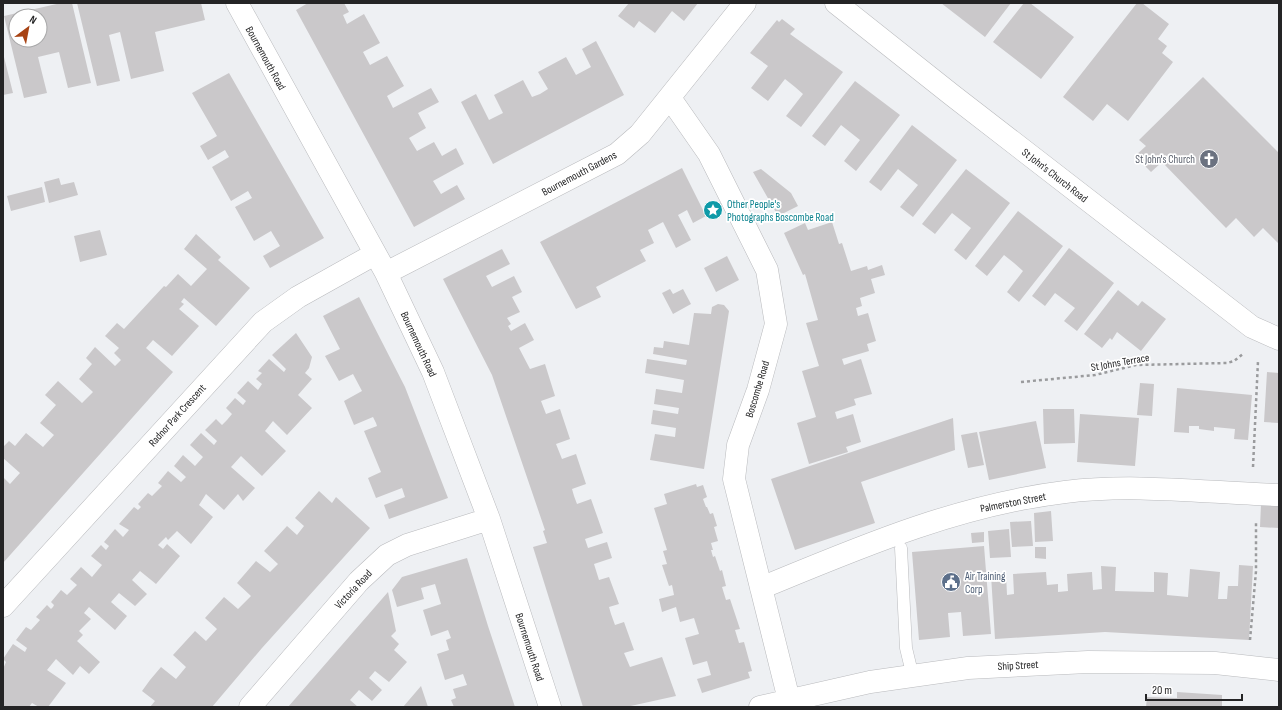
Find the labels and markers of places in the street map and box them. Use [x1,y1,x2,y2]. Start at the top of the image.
church icon: St John's Church [1198,148,1220,170]
place label: St John's Church [1135,153,1195,166]
place label: Other People's Photographs Boscombe Road [727,198,834,224]
place icon: Other People's Photographs Boscombe Road [702,199,724,221]
place label: Air Training Corp [964,570,1006,596]
public building icon: Air Training Corp [940,571,962,593]

